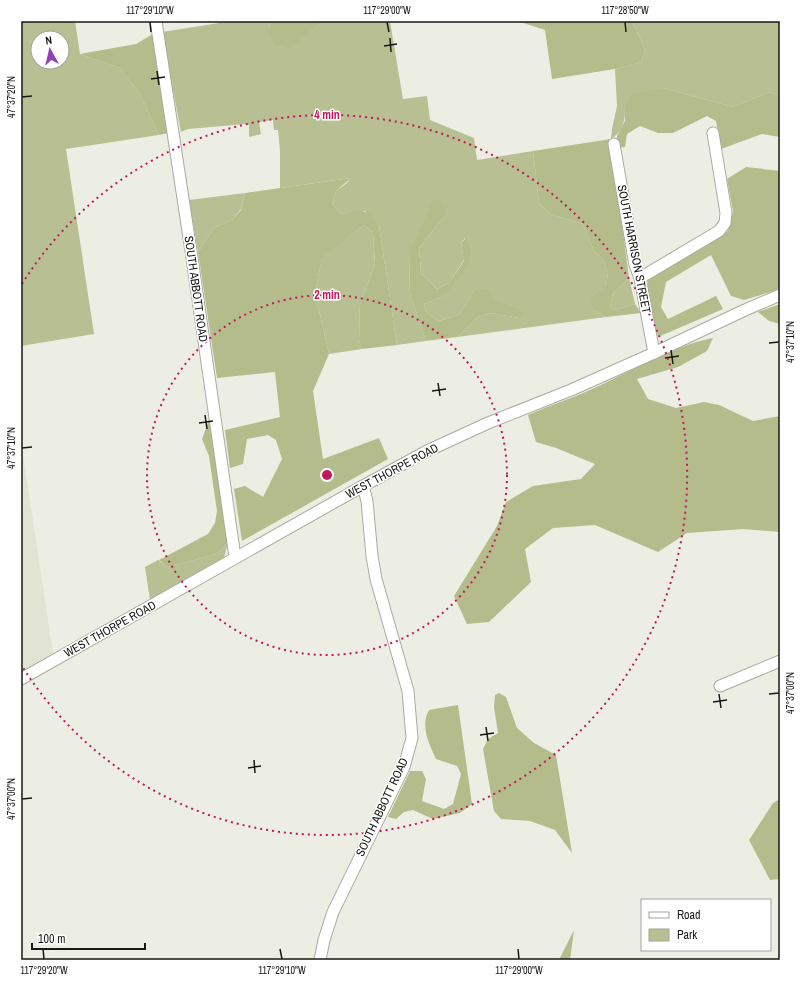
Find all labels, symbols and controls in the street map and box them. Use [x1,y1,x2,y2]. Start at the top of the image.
text: 117°29'10"W [126,4,174,17]
text: 117°29'00"W [363,4,411,17]
text: 117°28'50"W [601,4,649,17]
north arrow [30,30,70,70]
text: N [44,33,53,47]
text: 47°37'20"N [5,76,18,118]
text: 4 min [314,107,340,123]
street label: SOUTH HARRISON STREET [614,183,654,315]
street label: SOUTH ABBOTT ROAD [181,235,211,343]
text: 2 min [314,287,340,303]
text: 47°37'10"N [784,321,797,363]
text: 47°37'10"N [5,427,18,469]
street label: WEST THORPE ROAD [343,440,441,502]
centre of rings [320,468,334,482]
street label: WEST THORPE ROAD [61,597,159,661]
text: 47°37'00"N [784,672,797,714]
street label: SOUTH ABBOTT ROAD [352,755,412,859]
text: 47°37'00"N [5,778,18,820]
legend [641,899,771,951]
text: Road [677,907,701,923]
scale bar [32,925,145,951]
text: Park [677,927,697,943]
text: 100 m [38,931,65,947]
text: 117°29'20"W [20,964,68,977]
text: 117°29'10"W [258,964,306,977]
text: 117°29'00"W [495,964,543,977]

